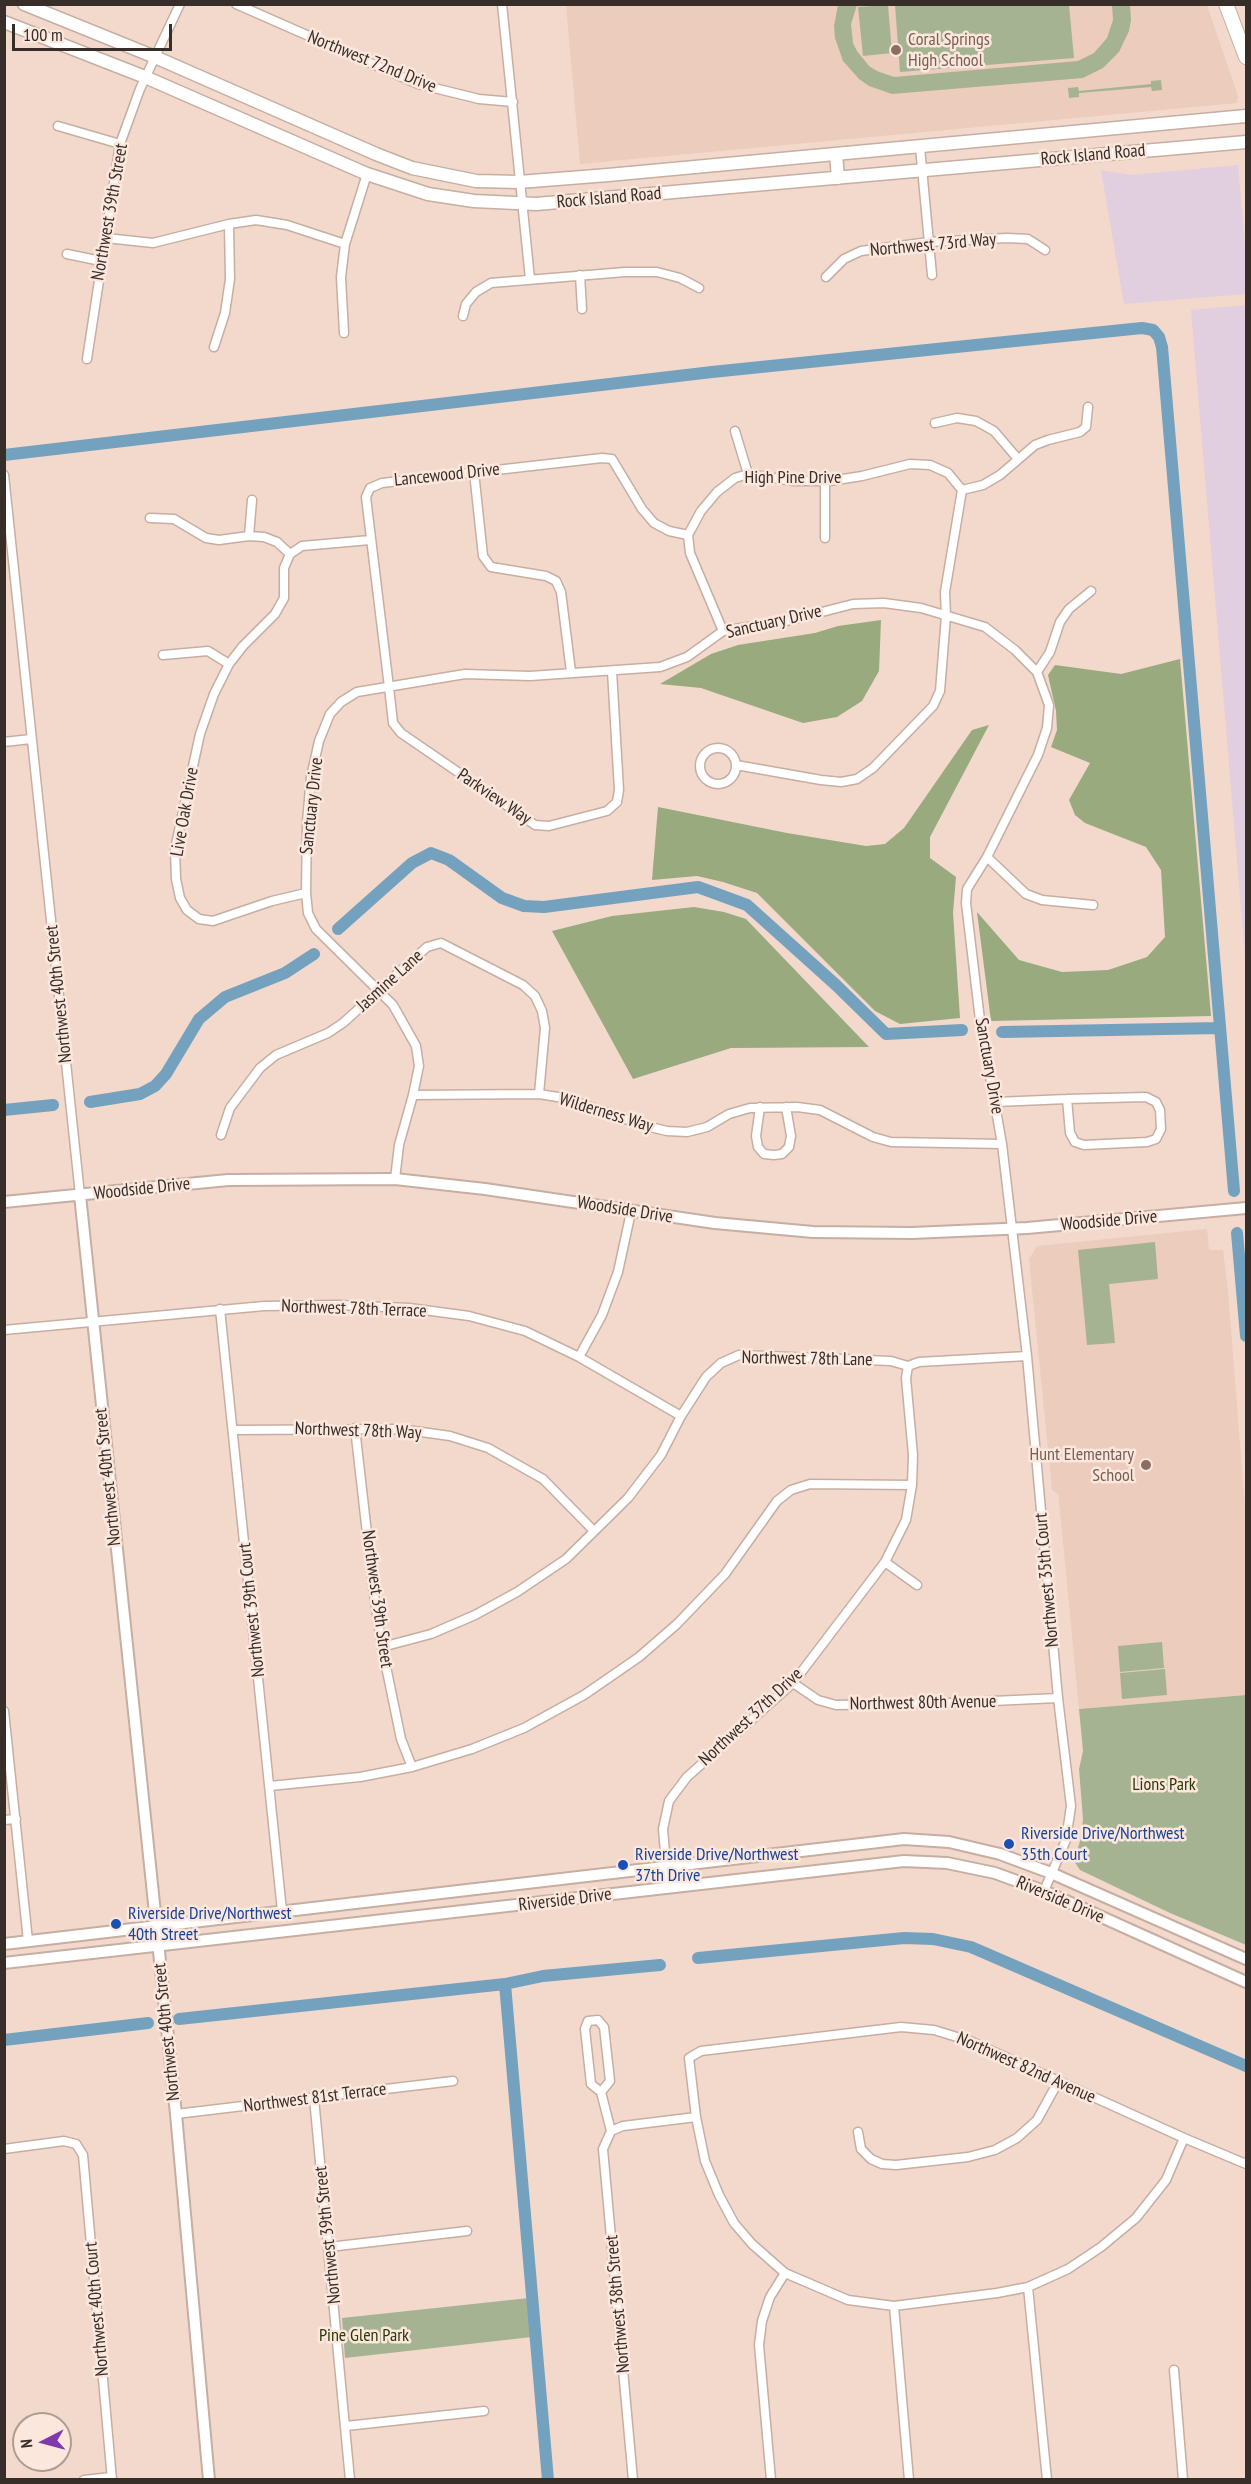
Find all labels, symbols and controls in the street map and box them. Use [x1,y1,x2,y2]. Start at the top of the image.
scale bar [15,12,176,50]
text: 100 m [23,23,63,46]
street label: Northwest 72nd Drive [305,26,439,98]
place label: Coral Springs High School [908,29,990,72]
marker: Coral Springs High School [889,43,903,57]
street label: Rock Island Road [1040,140,1146,170]
street label: Northwest 39th Street [87,142,133,282]
street label: Rock Island Road [556,183,662,213]
street label: Northwest 73rd Way [869,229,997,261]
street label: Lancewood Drive [393,459,501,491]
street label: High Pine Drive [745,467,841,489]
street label: Sanctuary Drive [724,601,824,643]
street label: Sanctuary Drive [296,756,328,856]
street label: Parkview Way [453,764,535,830]
street label: Live Oak Drive [167,766,203,858]
street label: Northwest 40th Street [41,924,77,1064]
street label: Jasmine Lane [352,945,428,1017]
street label: Sanctuary Drive [970,1016,1008,1116]
street label: Wilderness Way [556,1088,656,1138]
street label: Woodside Drive [93,1173,191,1205]
street label: Woodside Drive [576,1192,674,1228]
street label: Woodside Drive [1060,1206,1158,1236]
street label: Northwest 78th Terrace [281,1296,427,1322]
street label: Northwest 78th Lane [741,1347,873,1371]
street label: Northwest 40th Street [90,1407,126,1547]
street label: Northwest 78th Way [294,1418,422,1444]
place label: Hunt Elementary School [1030,1444,1134,1486]
marker: Hunt Elementary School [1139,1458,1153,1472]
street label: Northwest 35th Court [1030,1512,1064,1648]
street label: Northwest 39th Street [357,1529,397,1669]
street label: Northwest 39th Court [234,1542,270,1678]
street label: Northwest 37th Drive [695,1663,807,1771]
street label: Northwest 80th Avenue [849,1691,997,1715]
park label: Lions Park [1132,1774,1196,1796]
place label: Riverside Drive/Northwest 35th Court [1021,1823,1185,1866]
marker: Riverside Drive/Northwest 35th Court [1002,1837,1016,1851]
place label: Riverside Drive/Northwest 37th Drive [635,1844,799,1886]
marker: Riverside Drive/Northwest 37th Drive [616,1858,630,1872]
street label: Riverside Drive [1013,1872,1107,1928]
street label: Riverside Drive [517,1884,613,1916]
place label: Riverside Drive/Northwest 40th Street [128,1903,292,1946]
marker: Riverside Drive/Northwest 40th Street [109,1917,123,1931]
street label: Northwest 40th Street [149,1962,185,2102]
street label: Northwest 82nd Avenue [953,2028,1099,2108]
street label: Northwest 81st Terrace [242,2079,388,2117]
street label: Northwest 39th Street [310,2165,346,2305]
street label: Northwest 38th Street [601,2234,635,2374]
street label: Northwest 40th Court [80,2241,114,2377]
park label: Pine Glen Park [319,2325,409,2347]
north arrow [12,2412,72,2472]
text: N [16,2438,36,2449]

